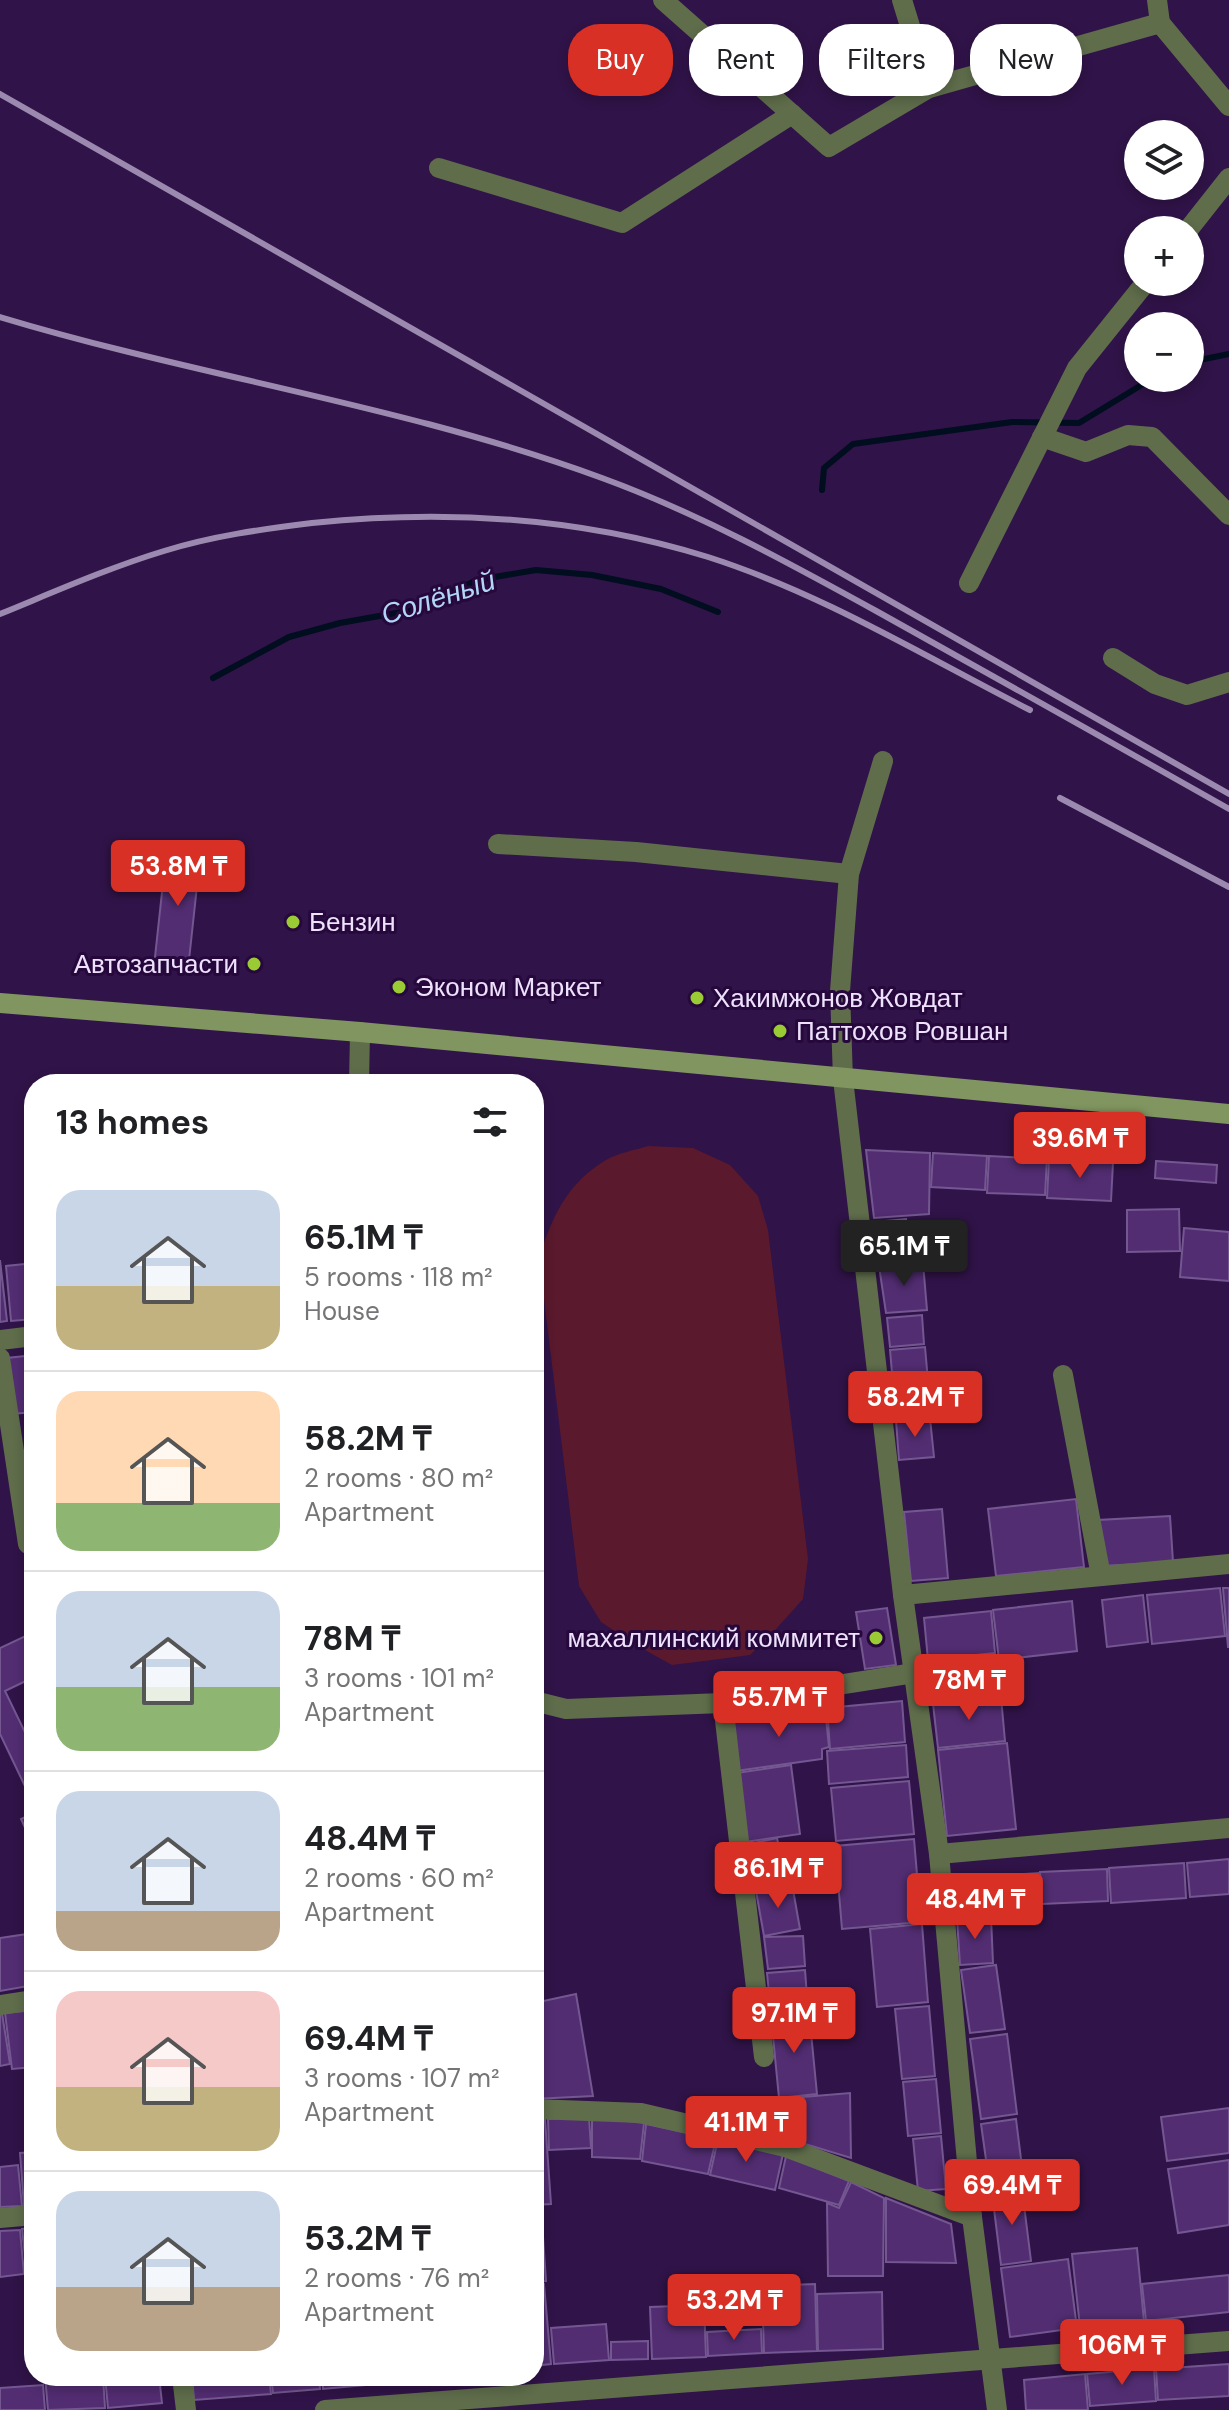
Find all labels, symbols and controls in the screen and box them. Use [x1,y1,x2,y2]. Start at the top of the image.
chip: Buy [568,24,673,96]
chip: Rent [689,24,803,96]
chip: Filters [819,24,954,96]
chip: New [970,24,1082,96]
map controls [1124,120,1204,392]
button: layers [1124,120,1204,200]
button: + [1124,216,1204,296]
button: − [1124,312,1204,392]
water label: Солёный [376,561,500,633]
pin: 53.8M ₸ [104,840,252,908]
text: 53.8M ₸ [129,849,227,883]
place label: Бензин [309,905,396,939]
marker: Бензин [284,913,302,931]
place label: Автозапчасти [74,947,238,981]
marker: Автозапчасти [245,955,263,973]
place label: Эконом Маркет [415,970,602,1004]
marker: Эконом Маркет [390,978,408,996]
place label: Хакимжонов Жовдат [713,981,963,1015]
marker: Хакимжонов Жовдат [688,989,706,1007]
place label: Паттохов Ровшан [796,1014,1008,1048]
marker: Паттохов Ровшан [771,1022,789,1040]
text: 13 homes [56,1100,209,1145]
icon: filters [468,1100,512,1144]
pin: 39.6M ₸ [1006,1112,1154,1180]
text: 39.6M ₸ [1032,1121,1128,1155]
text: 65.1M ₸ [304,1215,423,1260]
pin: 65.1M ₸ [830,1220,978,1288]
icon: home [120,1222,216,1318]
text: 65.1M ₸ [859,1229,949,1263]
text: 5 rooms · 118 m² [304,1260,493,1294]
text: House [304,1294,380,1328]
pin: 58.2M ₸ [841,1371,989,1439]
text: 58.2M ₸ [866,1380,964,1414]
text: 58.2M ₸ [304,1416,432,1461]
icon: home [120,1423,216,1519]
text: 2 rooms · 80 m² [304,1461,493,1495]
text: Apartment [304,1495,435,1529]
text: 78M ₸ [304,1616,400,1661]
place label: махаллинский коммитет [567,1621,860,1655]
icon: home [120,1623,216,1719]
marker: махаллинский коммитет [867,1629,885,1647]
pin: 78M ₸ [913,1654,1025,1722]
text: 3 rooms · 101 m² [304,1661,494,1695]
text: 78M ₸ [932,1663,1006,1697]
pin: 55.7M ₸ [705,1671,853,1739]
text: 55.7M ₸ [731,1680,827,1714]
text: Apartment [304,1695,435,1729]
text: 48.4M ₸ [304,1816,435,1861]
icon: home [120,1823,216,1919]
pin: 86.1M ₸ [704,1842,852,1910]
text: 86.1M ₸ [733,1851,823,1885]
text: 2 rooms · 60 m² [304,1861,494,1895]
pin: 48.4M ₸ [901,1873,1049,1941]
text: 48.4M ₸ [925,1882,1025,1916]
text: Apartment [304,1895,435,1929]
pin: 97.1M ₸ [720,1987,868,2055]
text: 97.1M ₸ [750,1996,838,2030]
text: 69.4M ₸ [304,2016,433,2061]
icon: home [120,2023,216,2119]
text: 3 rooms · 107 m² [304,2061,500,2095]
text: Apartment [304,2095,435,2129]
pin: 41.1M ₸ [672,2096,820,2164]
text: 41.1M ₸ [704,2105,788,2139]
pin: 69.4M ₸ [938,2159,1086,2227]
text: 69.4M ₸ [963,2168,1061,2202]
text: 53.2M ₸ [304,2216,431,2261]
icon: home [120,2223,216,2319]
text: 2 rooms · 76 m² [304,2261,489,2295]
pin: 53.2M ₸ [660,2274,808,2342]
text: 53.2M ₸ [686,2283,782,2317]
text: Apartment [304,2295,435,2329]
pin: 106M ₸ [1057,2319,1187,2387]
text: 106M ₸ [1078,2328,1166,2362]

